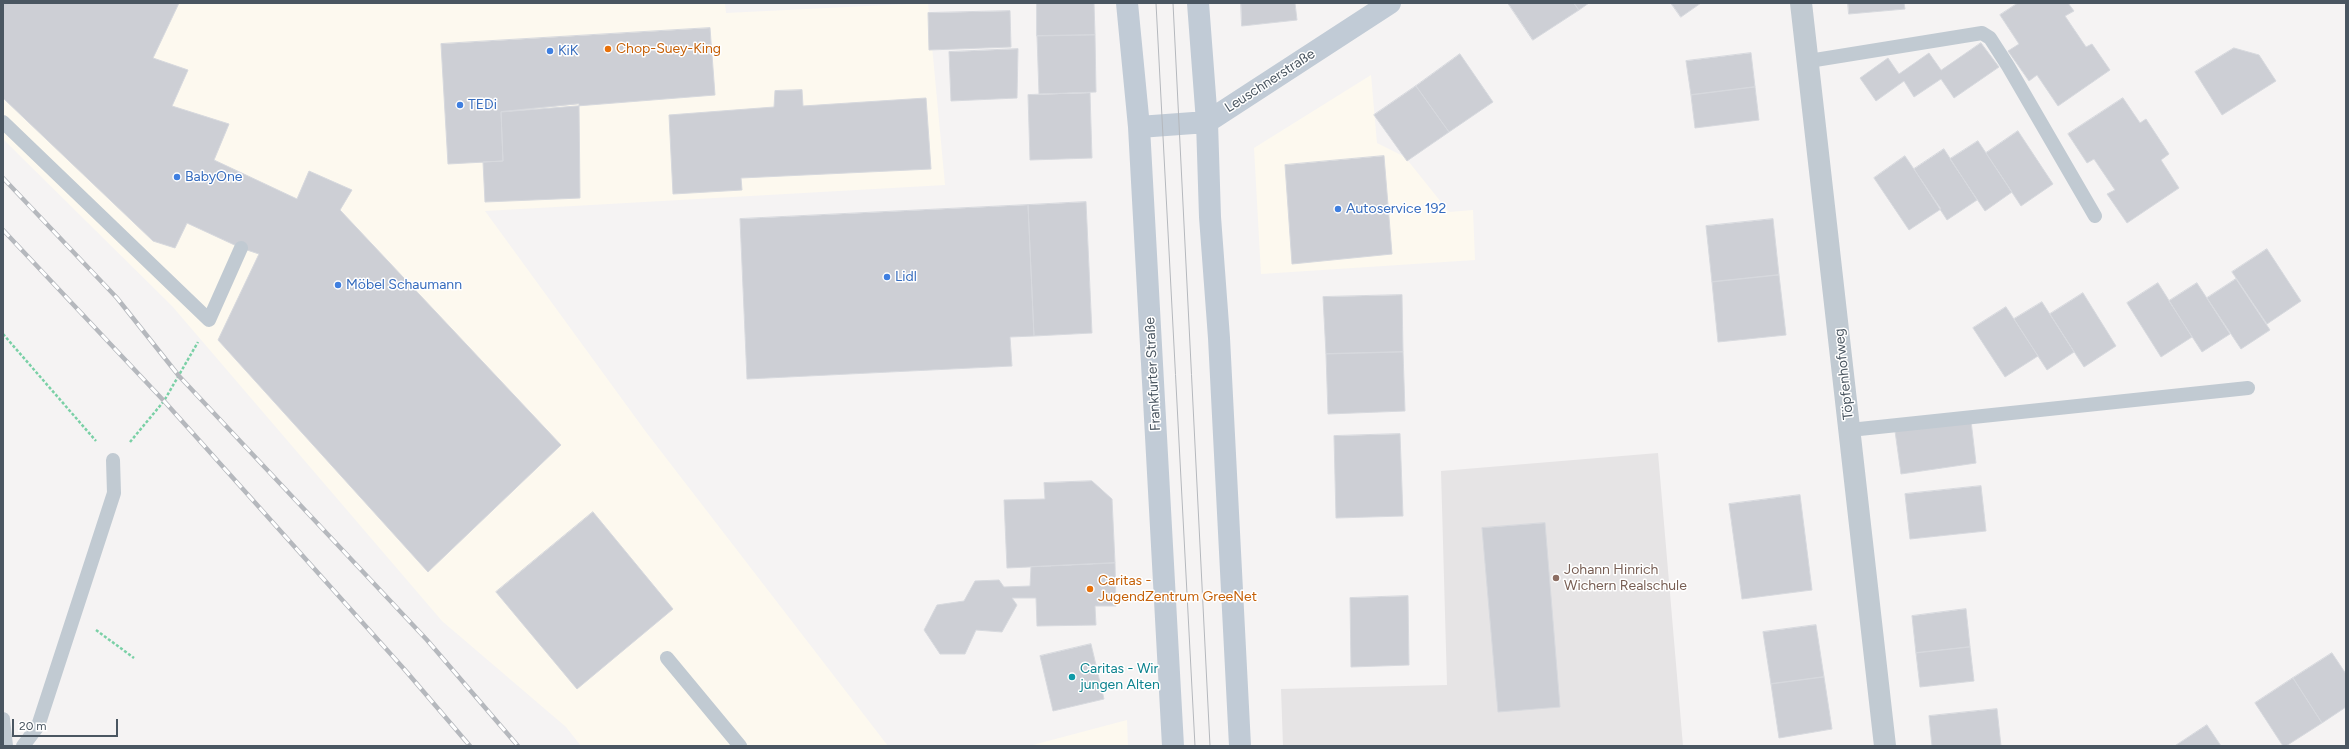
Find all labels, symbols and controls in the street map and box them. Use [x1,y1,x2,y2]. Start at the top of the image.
place label: Chop-Suey-King [616,41,721,57]
place label: KiK [558,43,578,59]
marker: Chop-Suey-King [603,44,613,54]
marker: KiK [545,46,555,56]
street label: Leuschnerstraße [1222,46,1318,116]
place label: TEDi [468,97,497,113]
marker: TEDi [455,100,465,110]
place label: BabyOne [185,169,242,185]
marker: BabyOne [172,172,182,182]
place label: Autoservice 192 [1346,201,1446,217]
marker: Autoservice 192 [1333,204,1343,214]
place label: Lidl [895,269,917,285]
marker: Lidl [882,272,892,282]
place label: Möbel Schaumann [346,277,462,293]
marker: Möbel Schaumann [333,280,343,290]
street label: Frankfurter Straße [1142,317,1164,431]
street label: Töpfenhofweg [1831,328,1857,420]
place label: Johann Hinrich Wichern Realschule [1564,562,1687,594]
place label: Caritas - JugendZentrum GreeNet [1098,573,1257,606]
marker: Johann Hinrich Wichern Realschule [1551,573,1561,583]
marker: Caritas - JugendZentrum GreeNet [1085,584,1095,594]
place label: Caritas - Wir jungen Alten [1080,661,1160,694]
marker: Caritas - Wir jungen Alten [1067,672,1077,682]
scale bar [14,711,120,737]
text: 20 m [19,719,47,733]

